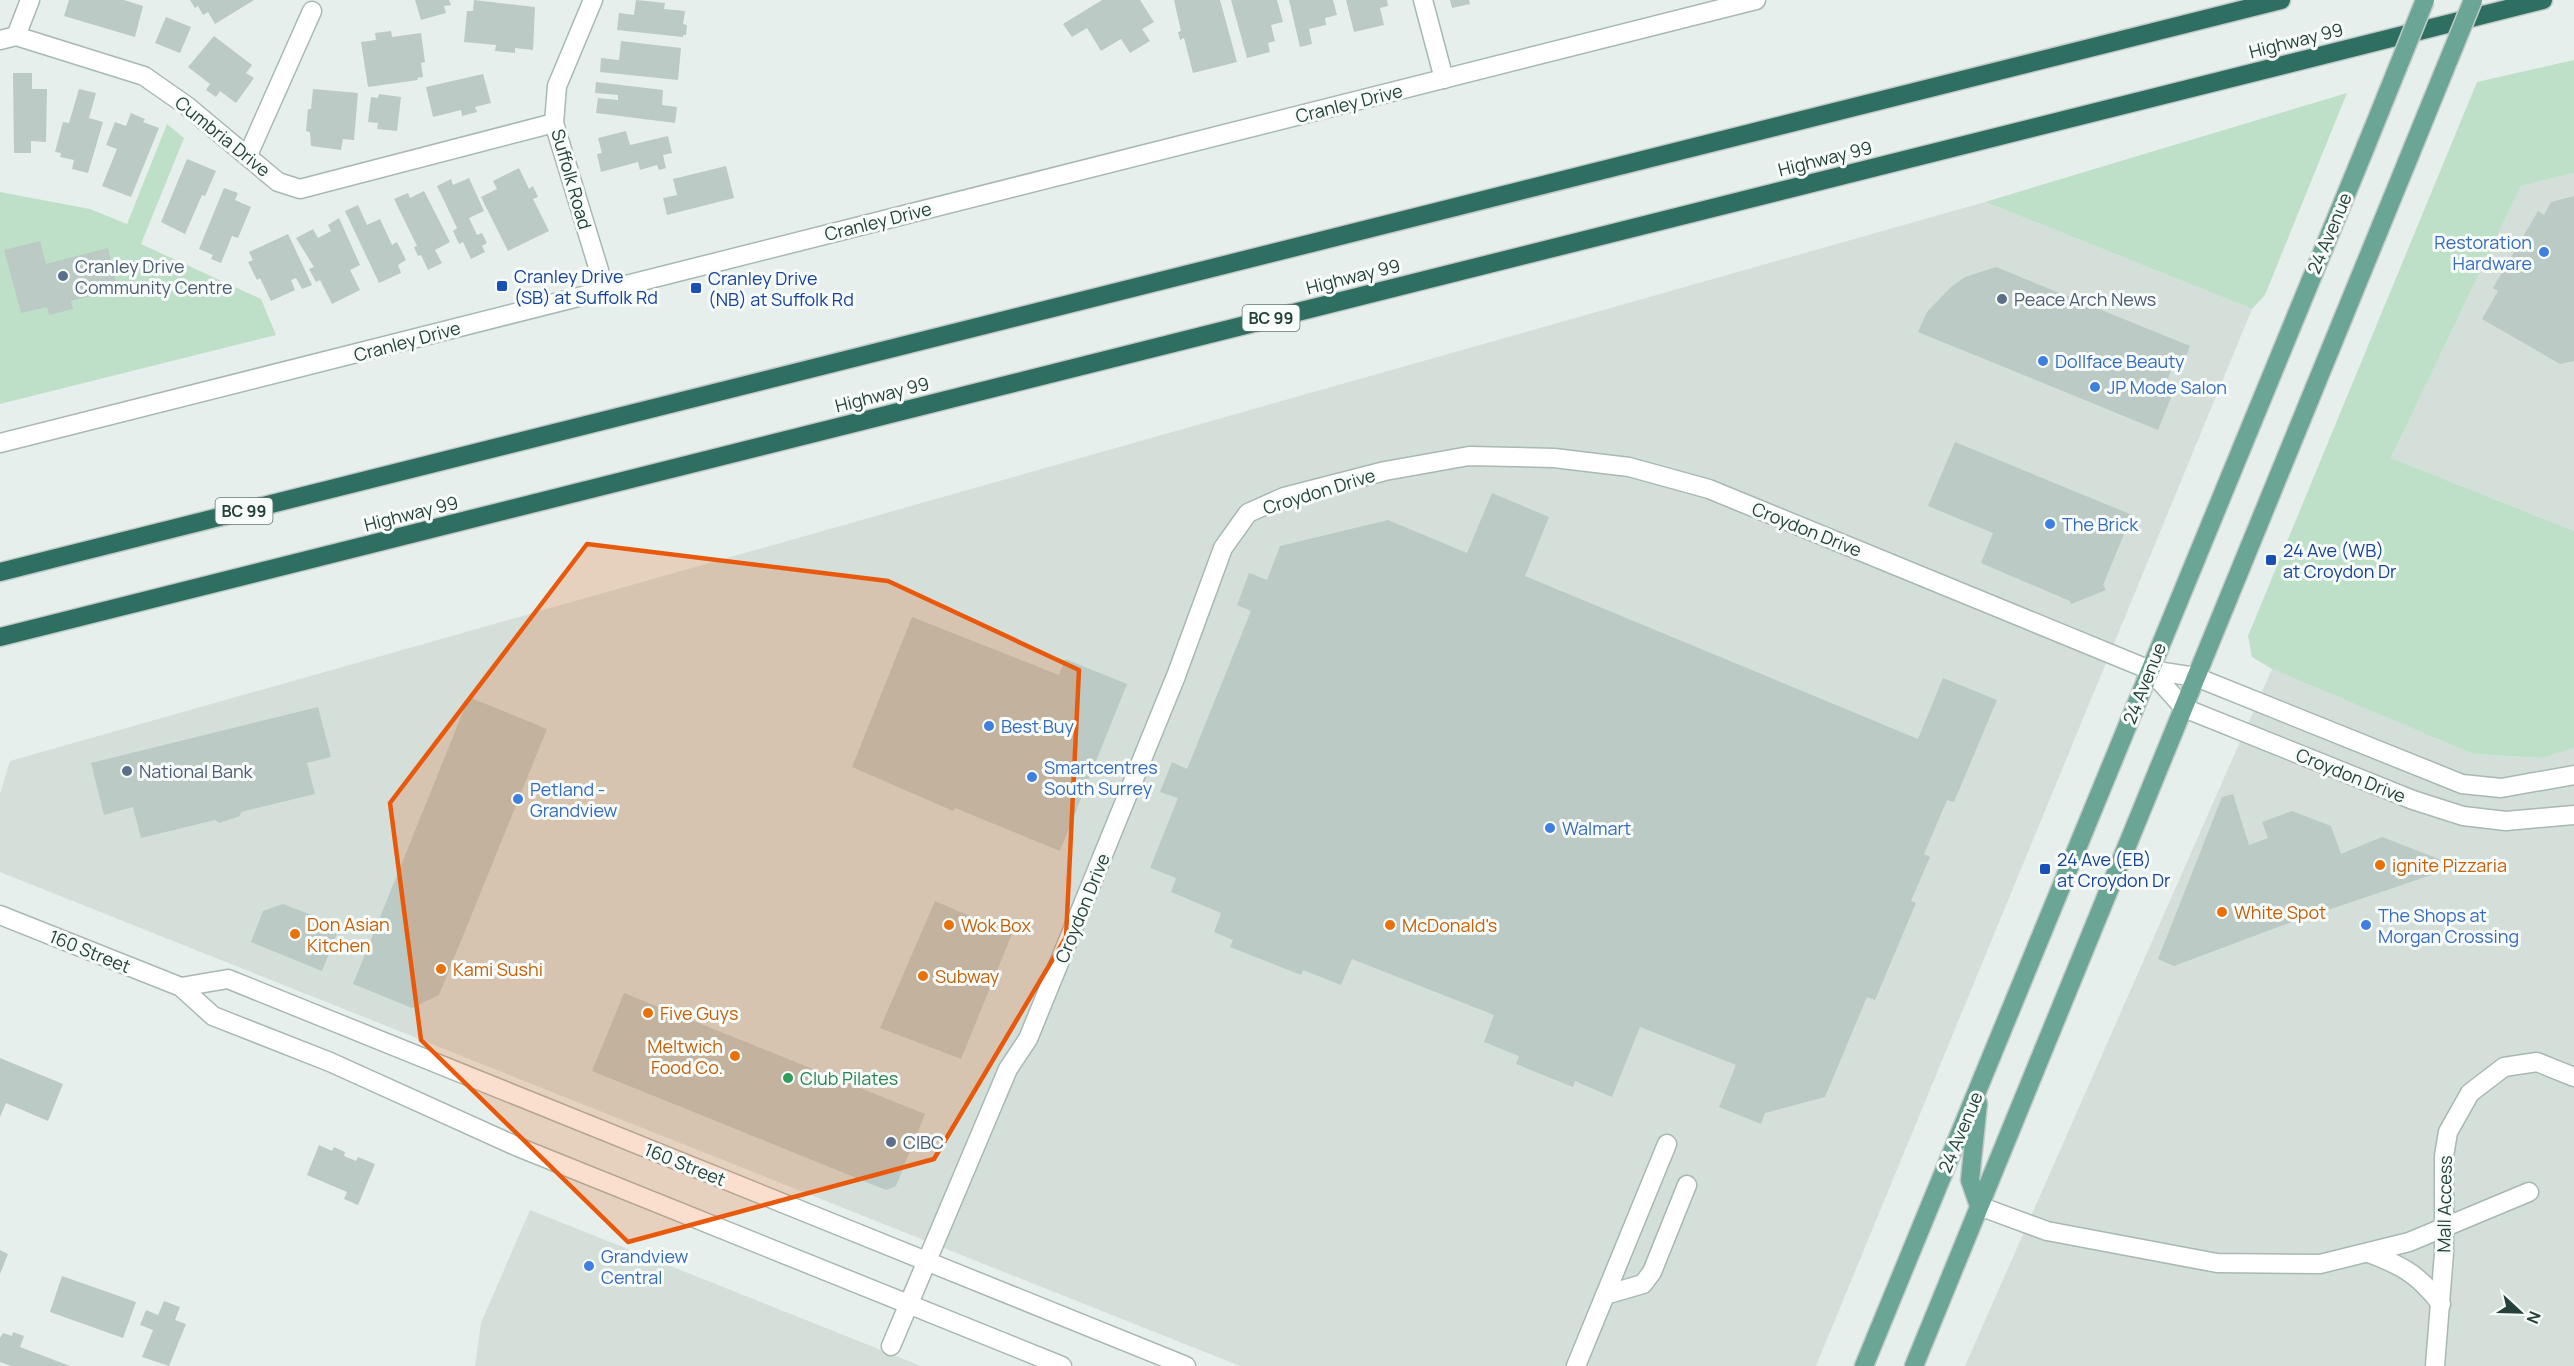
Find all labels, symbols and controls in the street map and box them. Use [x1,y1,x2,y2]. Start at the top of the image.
street label: Highway 99 [2247,17,2345,63]
street label: Cranley Drive [1293,78,1405,128]
street label: Cumbria Drive [170,90,276,182]
street label: Suffolk Road [546,126,598,232]
street label: Highway 99 [1776,135,1874,181]
street label: 24 Avenue [2301,189,2357,277]
street label: Cranley Drive [822,196,934,246]
place label: Restoration Hardware [2434,230,2532,275]
marker: Restoration Hardware [2537,245,2551,259]
street label: Highway 99 [1304,253,1402,299]
place label: Cranley Drive Community Centre [75,254,233,299]
place label: Cranley Drive (SB) at Suffolk Rd [514,264,658,309]
place label: Cranley Drive (NB) at Suffolk Rd [708,266,854,311]
marker: Cranley Drive Community Centre [56,269,70,283]
marker: Cranley Drive (SB) at Suffolk Rd [495,279,509,293]
marker: Cranley Drive (NB) at Suffolk Rd [689,281,703,295]
place label: Peace Arch News [2014,287,2156,311]
marker: Peace Arch News [1995,292,2009,306]
road number: BC 99 [1242,305,1300,331]
street label: Cranley Drive [351,315,463,367]
place label: Dollface Beauty [2055,349,2185,373]
marker: Dollface Beauty [2036,354,2050,368]
street label: Highway 99 [833,371,931,417]
place label: JP Mode Salon [2107,375,2227,399]
marker: JP Mode Salon [2088,380,2102,394]
street label: Croydon Drive [1260,463,1378,519]
street label: Highway 99 [362,490,460,536]
street label: Croydon Drive [1749,496,1865,562]
road number: BC 99 [216,498,272,524]
place label: The Brick [2062,512,2139,536]
marker: The Brick [2043,517,2057,531]
place label: 24 Ave (WB) at Croydon Dr [2283,538,2397,583]
marker: 24 Ave (WB) at Croydon Dr [2264,553,2278,567]
street label: 24 Avenue [2117,639,2171,727]
place label: Best Buy [1001,714,1075,738]
marker: Best Buy [982,719,996,733]
street label: Croydon Drive [2293,742,2409,808]
place label: Smartcentres South Surrey [1044,755,1158,800]
place label: National Bank [139,759,254,783]
marker: National Bank [120,764,134,778]
marker: Smartcentres South Surrey [1025,770,1039,784]
place label: Petland - Grandview [530,777,618,822]
marker: Petland - Grandview [511,792,525,806]
place label: Walmart [1562,816,1631,840]
marker: Walmart [1543,821,1557,835]
place label: 24 Ave (EB) at Croydon Dr [2057,847,2171,892]
street label: Croydon Drive [1049,850,1115,966]
place label: ignite Pizzaria [2392,853,2507,877]
marker: ignite Pizzaria [2373,858,2387,872]
marker: 24 Ave (EB) at Croydon Dr [2038,862,2052,876]
place label: White Spot [2234,900,2326,924]
place label: The Shops at Morgan Crossing [2378,903,2519,948]
marker: White Spot [2215,905,2229,919]
place label: Don Asian Kitchen [307,912,390,957]
place label: Wok Box [961,913,1031,937]
place label: McDonald's [1402,913,1497,937]
marker: Wok Box [942,918,956,932]
marker: McDonald's [1383,918,1397,932]
marker: The Shops at Morgan Crossing [2359,918,2373,932]
street label: 160 Street [46,924,134,978]
marker: Don Asian Kitchen [288,927,302,941]
place label: Kami Sushi [453,957,543,981]
marker: Kami Sushi [434,962,448,976]
place label: Subway [935,964,1000,988]
marker: Subway [916,969,930,983]
place label: Five Guys [660,1001,739,1025]
marker: Five Guys [641,1006,655,1020]
place label: Meltwich Food Co. [647,1034,723,1079]
marker: Meltwich Food Co. [728,1049,742,1063]
place label: Club Pilates [800,1066,898,1090]
marker: Club Pilates [781,1071,795,1085]
street label: 24 Avenue [1932,1088,1988,1176]
place label: CIBC [903,1130,944,1154]
marker: CIBC [884,1135,898,1149]
street label: 160 Street [641,1137,729,1191]
street label: Mall Access [2431,1155,2457,1253]
place label: Grandview Central [601,1244,689,1289]
marker: Grandview Central [582,1259,596,1273]
north arrow [2490,1282,2550,1342]
text: N [2522,1308,2546,1327]

